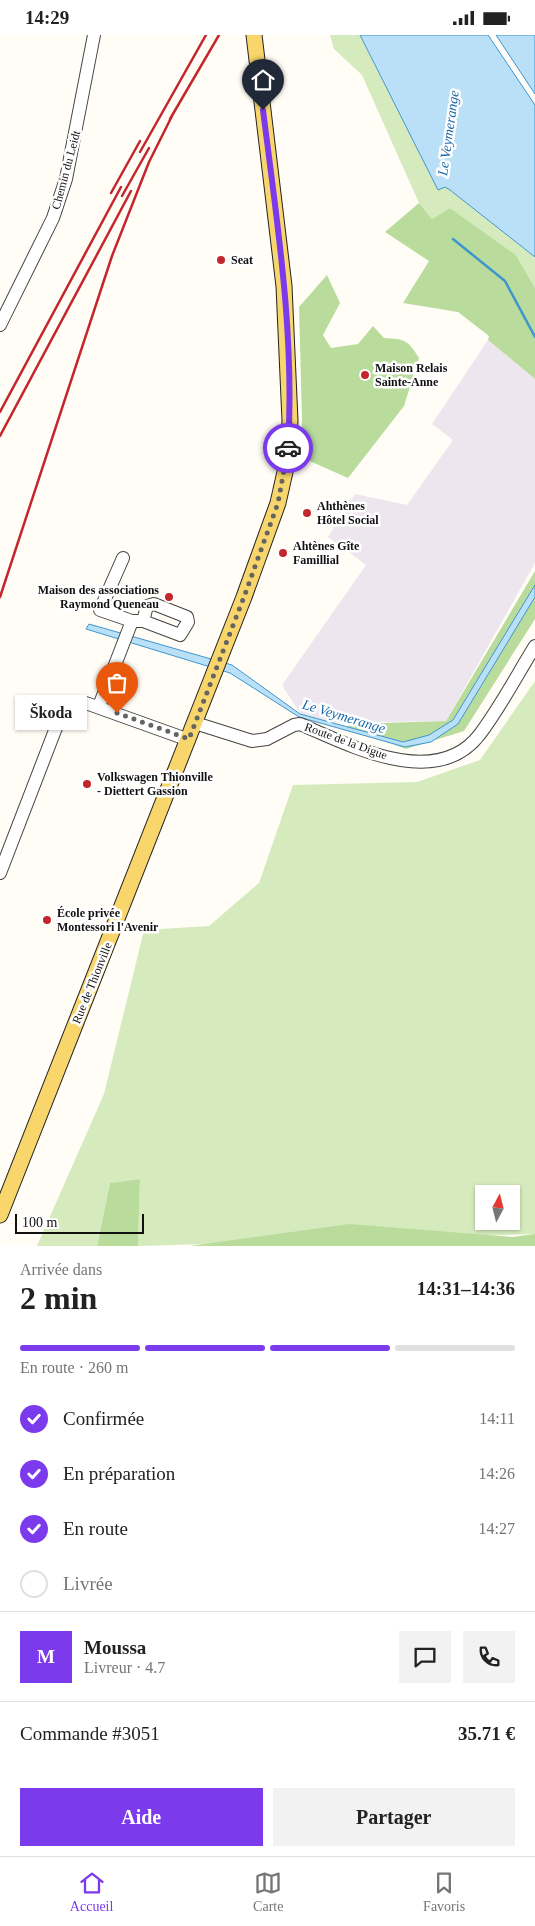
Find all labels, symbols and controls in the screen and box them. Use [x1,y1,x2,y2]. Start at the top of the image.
text: 14:29 [25,7,69,28]
pin [242,59,284,110]
icon: home [249,66,277,94]
water label: Le Veymerange [435,89,462,178]
street label: Chemin du Leidt [49,128,83,211]
place label: Seat [231,253,253,267]
marker: Seat [215,254,227,266]
place label: Maison Relais Sainte-Anne [375,361,448,389]
marker: Maison Relais Sainte-Anne [359,369,371,381]
courier [263,423,313,473]
icon: car [274,434,302,462]
place label: Ahthènes Hôtel Social [317,499,379,527]
marker: Ahthènes Hôtel Social [301,507,313,519]
place label: Ahtènes Gîte Famillial [293,539,360,567]
marker: Ahtènes Gîte Famillial [277,547,289,559]
place label: Maison des associations Raymond Queneau [38,583,159,611]
marker: Maison des associations Raymond Queneau [163,591,175,603]
pin [96,662,138,713]
icon: bag [103,669,131,697]
callout: Škoda [14,695,87,731]
water label: Le Veymerange [300,696,387,736]
text: Škoda [30,704,72,721]
street label: Route de la Digue [303,720,389,762]
place label: Volkswagen Thionville - Diettert Gassion [97,770,213,798]
marker: Volkswagen Thionville - Diettert Gassion [81,778,93,790]
place label: École privée Montessori l'Avenir [57,906,159,934]
marker: École privée Montessori l'Avenir [41,914,53,926]
street label: Rue de Thionville [69,940,115,1026]
north arrow [475,1185,520,1230]
map controls [475,1185,520,1230]
scale bar [15,1211,144,1234]
text: 100 m [22,1215,57,1230]
text: Arrivée dans [20,1261,102,1278]
text: 14:31–14:36 [417,1278,515,1299]
text: 2 min [20,1280,97,1316]
text: En route · 260 m [20,1359,128,1376]
icon: check [20,1405,48,1433]
text: Confirmée [63,1408,144,1429]
text: 14:11 [479,1410,515,1427]
icon: check [20,1460,48,1488]
text: En préparation [63,1463,175,1484]
text: 14:26 [479,1465,515,1482]
icon: check [20,1515,48,1543]
text: En route [63,1518,128,1539]
text: 14:27 [479,1520,515,1537]
text: Livrée [63,1573,113,1594]
button: chat [399,1631,451,1683]
button: phone [463,1631,515,1683]
text: Moussa [84,1637,146,1658]
text: M [37,1646,55,1667]
text: Livreur · 4.7 [84,1659,165,1676]
text: Commande #3051 [20,1723,160,1744]
text: 35.71 € [458,1723,515,1744]
button: Aide [20,1788,263,1846]
button: Partager [273,1788,515,1846]
tab: Accueil [70,1869,113,1915]
tab: Carte [253,1869,283,1915]
tab: Favoris [423,1869,465,1915]

